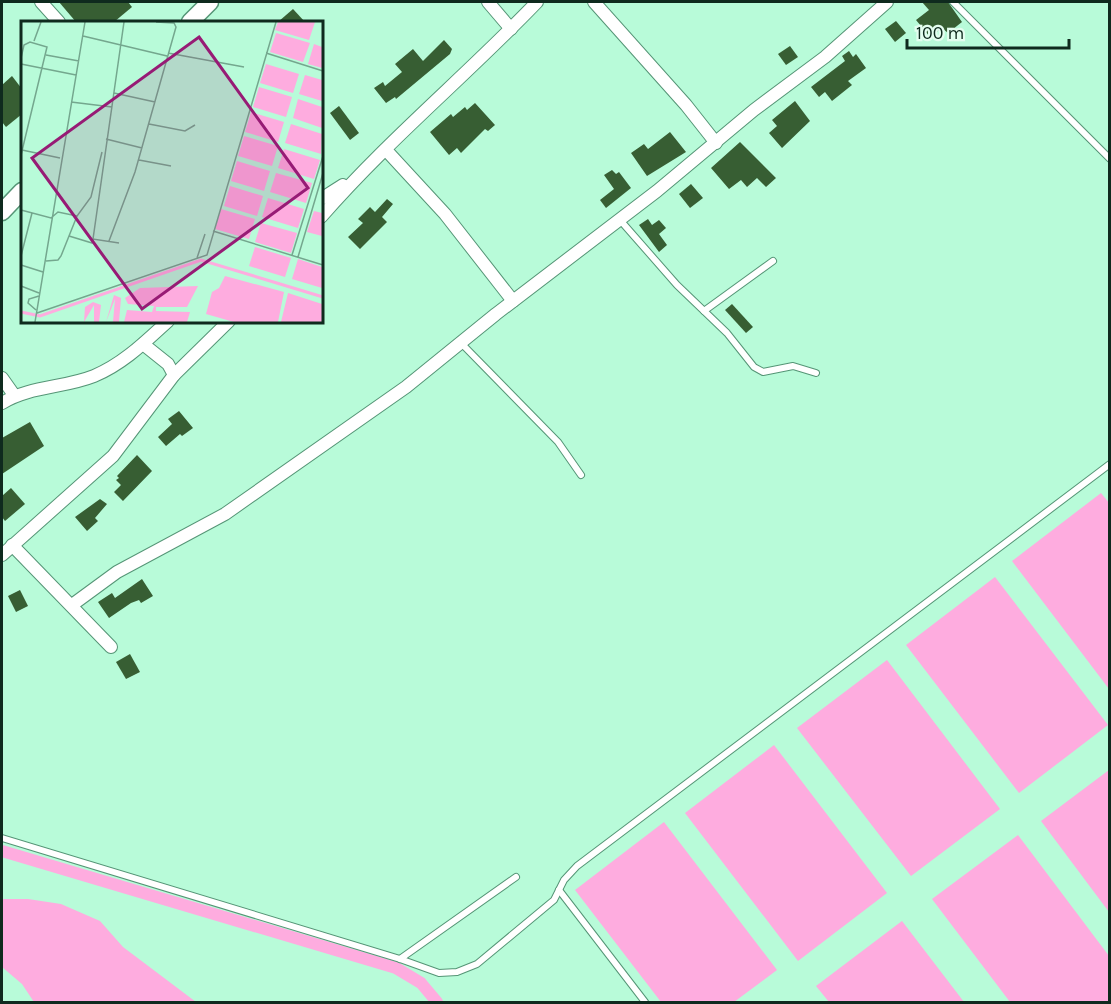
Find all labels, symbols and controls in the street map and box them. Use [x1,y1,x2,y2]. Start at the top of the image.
scale bar [907,12,1069,50]
inset map [21,21,322,322]
text: 100 m [916,22,964,44]

